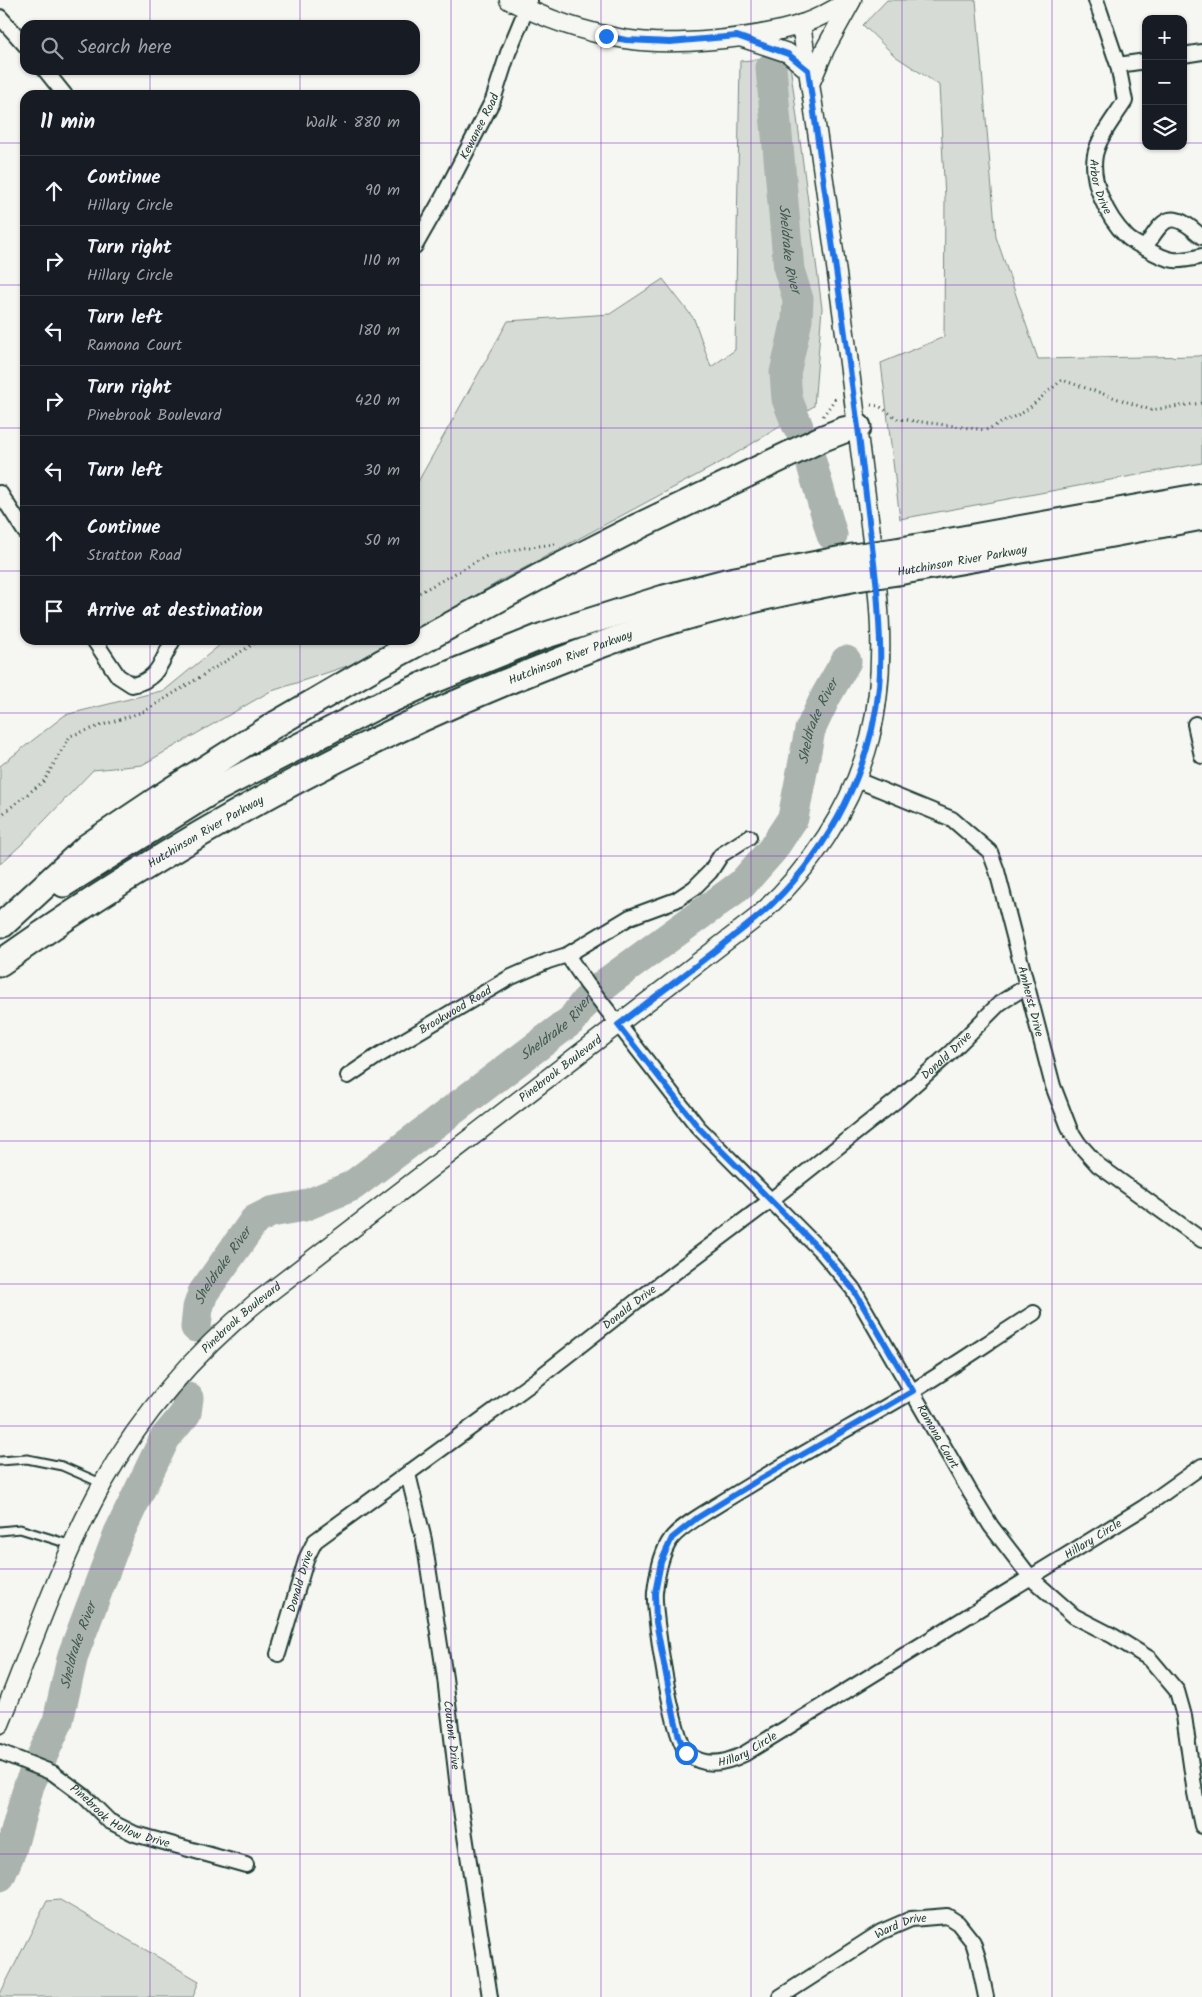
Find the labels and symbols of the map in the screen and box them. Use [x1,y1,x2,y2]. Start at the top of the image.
route end [595,25,618,48]
street label: Kewanee Road [454,90,504,163]
street label: Arbor Drive [1085,159,1117,218]
water label: Sheldrake River [772,204,808,300]
street label: Hutchinson River Parkway [896,540,1029,581]
street label: Hutchinson River Parkway [505,625,635,690]
water label: Sheldrake River [793,672,846,766]
street label: Hutchinson River Parkway [144,790,267,873]
street label: Amherst Drive [1013,964,1049,1039]
street label: Brookwood Road [415,980,496,1039]
water label: Sheldrake River [515,988,599,1066]
street label: Donald Drive [917,1026,977,1084]
street label: Pinebrook Boulevard [515,1030,607,1107]
water label: Sheldrake River [189,1220,259,1308]
street label: Pinebrook Boulevard [197,1277,286,1358]
street label: Donald Drive [598,1280,661,1334]
street label: Ramona Court [912,1401,964,1473]
street label: Hillary Circle [1060,1514,1126,1564]
street label: Donald Drive [281,1546,319,1615]
water label: Sheldrake River [55,1596,104,1691]
street label: Coutant Drive [438,1699,465,1771]
street label: Hillary Circle [716,1726,781,1772]
route start [675,1742,698,1765]
street label: Pinebrook Hollow Drive [66,1779,173,1853]
street label: Ward Drive [870,1908,928,1944]

